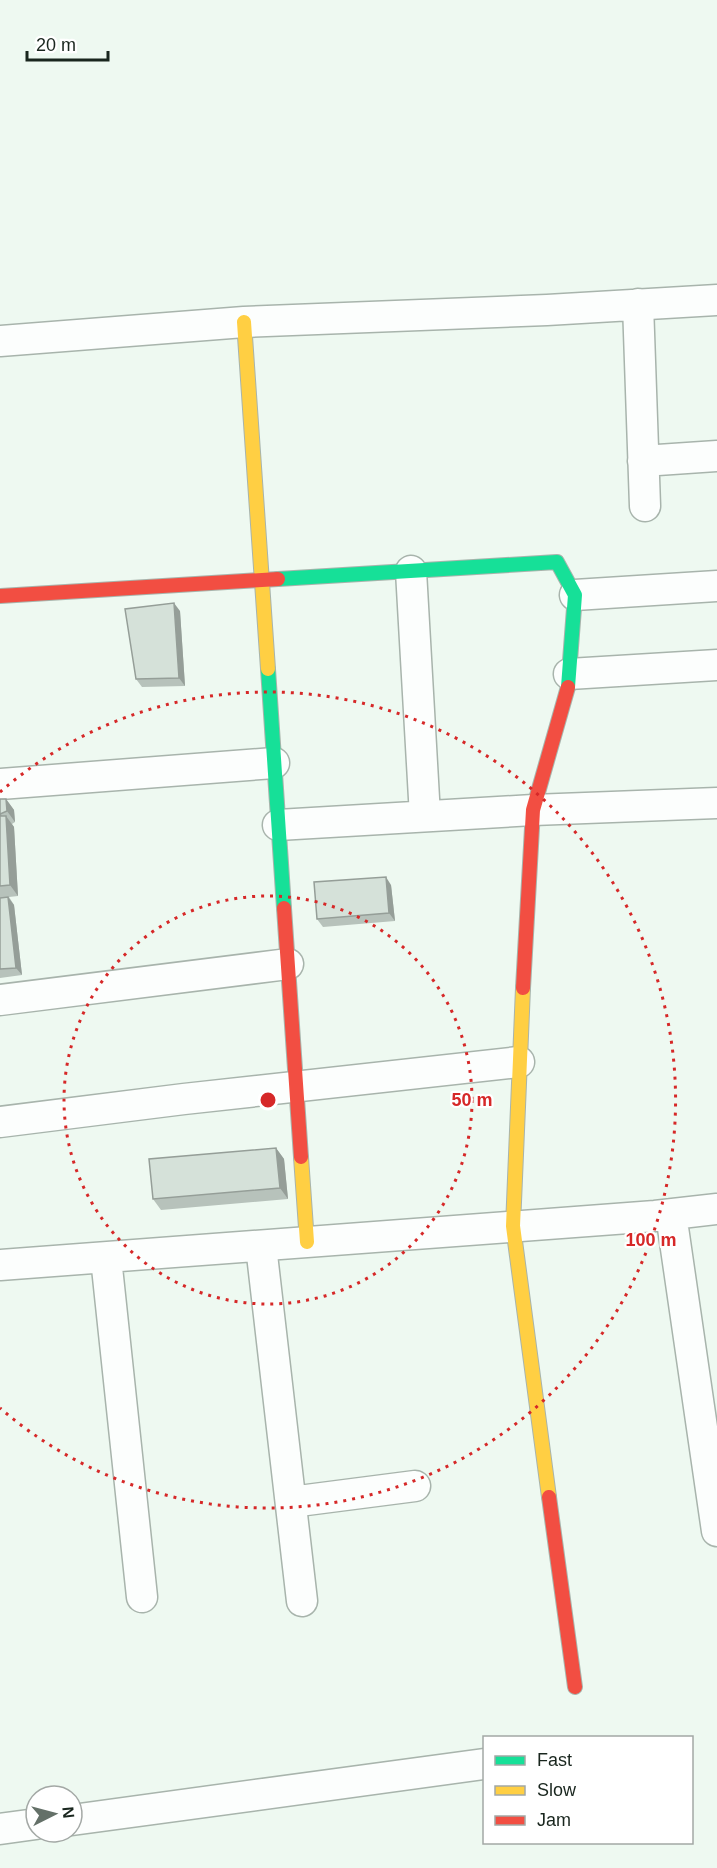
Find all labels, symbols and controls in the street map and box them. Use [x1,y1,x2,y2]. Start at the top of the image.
scale bar [27,24,108,62]
text: 20 m [36,35,76,55]
centre of rings [258,1090,278,1110]
text: 50 m [451,1090,493,1110]
text: 100 m [625,1230,677,1250]
legend [483,1736,693,1844]
text: Fast [537,1750,572,1770]
text: Slow [537,1780,577,1800]
north arrow [24,1784,84,1844]
text: N [59,1806,77,1819]
text: Jam [537,1810,571,1830]

